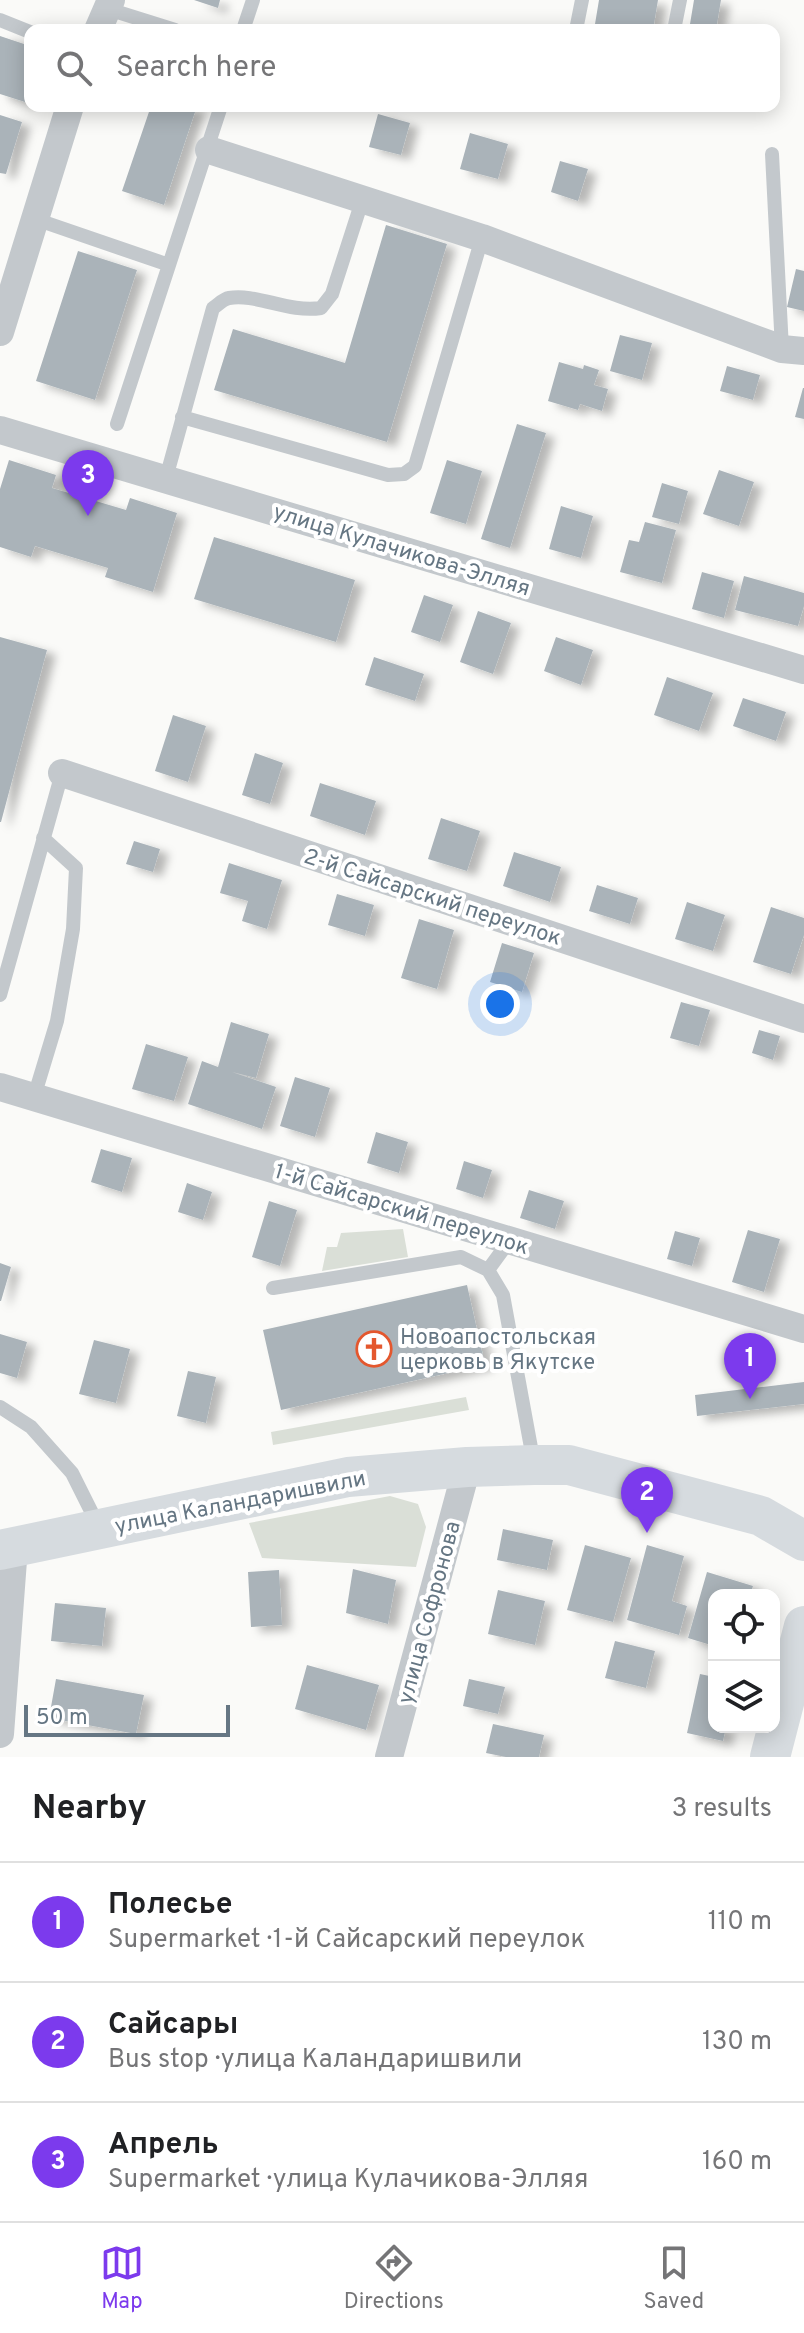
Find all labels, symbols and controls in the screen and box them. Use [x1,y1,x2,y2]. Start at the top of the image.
search box [24,24,780,112]
icon: search [52,46,96,90]
text: Search here [116,50,276,87]
pin: 3 [62,450,114,516]
street label: улица Кулачикова-Элляя [270,499,533,603]
street label: 2-й Сайсарский переулок [300,844,564,953]
your location [480,984,520,1024]
street label: 1-й Сайсарский переулок [271,1159,532,1262]
place label: Новоапостольская церковь в Якутске [400,1325,596,1377]
church icon: Новоапостольская церковь в Якутске [355,1330,393,1368]
pin: 1 [724,1333,776,1399]
street label: улица Каландаришвили [113,1466,368,1541]
pin: 2 [621,1467,673,1533]
street label: улица Софронова [393,1518,468,1707]
map controls [708,1589,780,1733]
button: locate [708,1589,780,1661]
button: layers [708,1661,780,1733]
scale bar [24,1701,230,1737]
text: 50 m [36,1705,88,1732]
text: Nearby [32,1788,147,1831]
text: 3 results [672,1793,772,1826]
text: Полесье [108,1887,233,1924]
text: 1 [53,1906,63,1939]
text: 110 m [708,1906,772,1939]
text: Supermarket · 1-й Сайсарский переулок [108,1924,585,1957]
text: Сайсары [108,2007,238,2044]
text: 2 [50,2026,66,2059]
text: 130 m [702,2026,772,2059]
text: Bus stop · улица Каландаришвили [108,2044,522,2077]
text: Апрель [108,2127,218,2164]
text: 3 [50,2146,66,2179]
text: 160 m [702,2146,772,2179]
text: Supermarket · улица Кулачикова-Элляя [108,2164,588,2197]
tab: Map [100,2241,144,2316]
tab: Directions [344,2241,444,2316]
tab: Saved [644,2241,704,2316]

